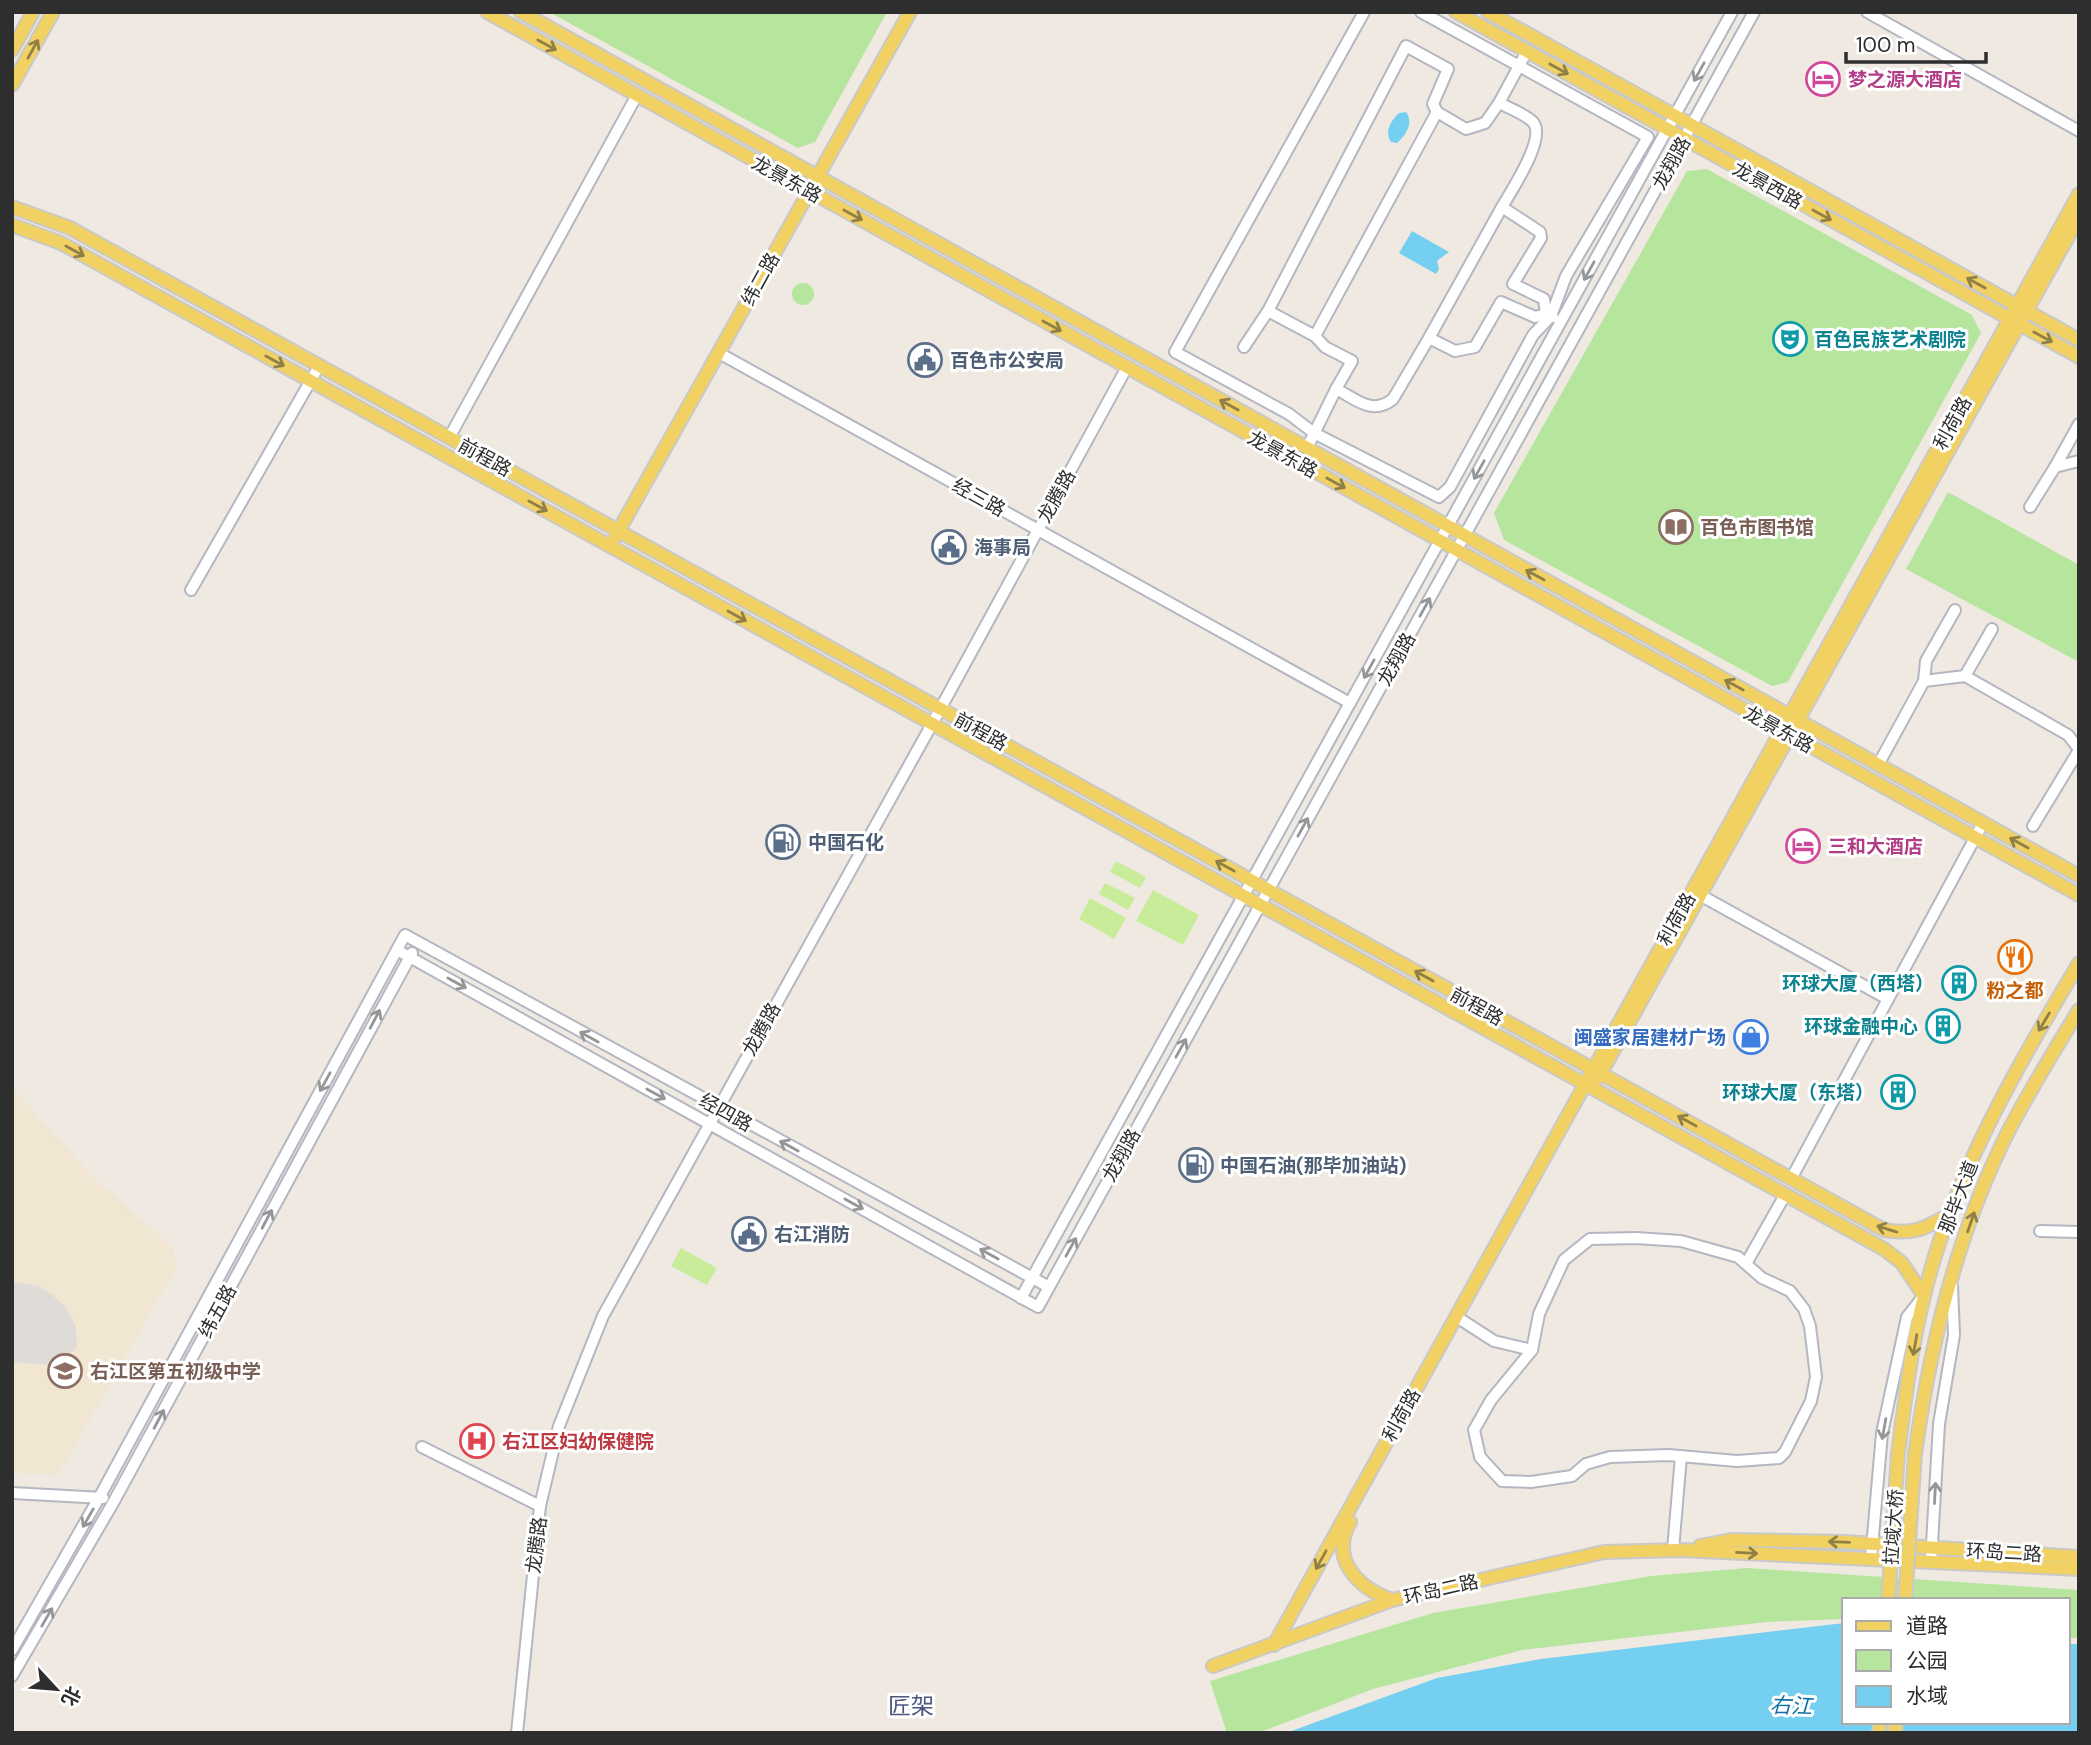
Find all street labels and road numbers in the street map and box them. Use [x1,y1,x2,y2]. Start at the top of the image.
street label: 龙翔路 [1647,132,1696,194]
street label: 龙景东路 [747,150,826,209]
street label: 龙景西路 [1728,156,1807,215]
street label: 纬二路 [736,248,785,310]
street label: 利荷路 [1928,392,1977,454]
street label: 龙景东路 [1243,425,1322,484]
street label: 前程路 [454,433,516,482]
street label: 龙腾路 [1032,465,1081,527]
street label: 经三路 [948,473,1010,522]
street label: 龙翔路 [1372,628,1421,690]
street label: 龙景东路 [1739,700,1818,759]
street label: 前程路 [950,707,1012,756]
street label: 利荷路 [1652,888,1701,950]
street label: 前程路 [1446,982,1508,1031]
street label: 龙腾路 [737,998,786,1060]
street label: 经四路 [695,1088,757,1137]
street label: 龙翔路 [1097,1124,1146,1186]
street label: 那毕大道 [1933,1157,1984,1237]
street label: 纬五路 [193,1280,242,1342]
street label: 利荷路 [1377,1384,1426,1446]
street label: 拉域大桥 [1878,1488,1909,1566]
street label: 龙腾路 [521,1515,552,1575]
street label: 环岛二路 [1965,1538,2043,1567]
street label: 环岛二路 [1401,1569,1481,1610]

